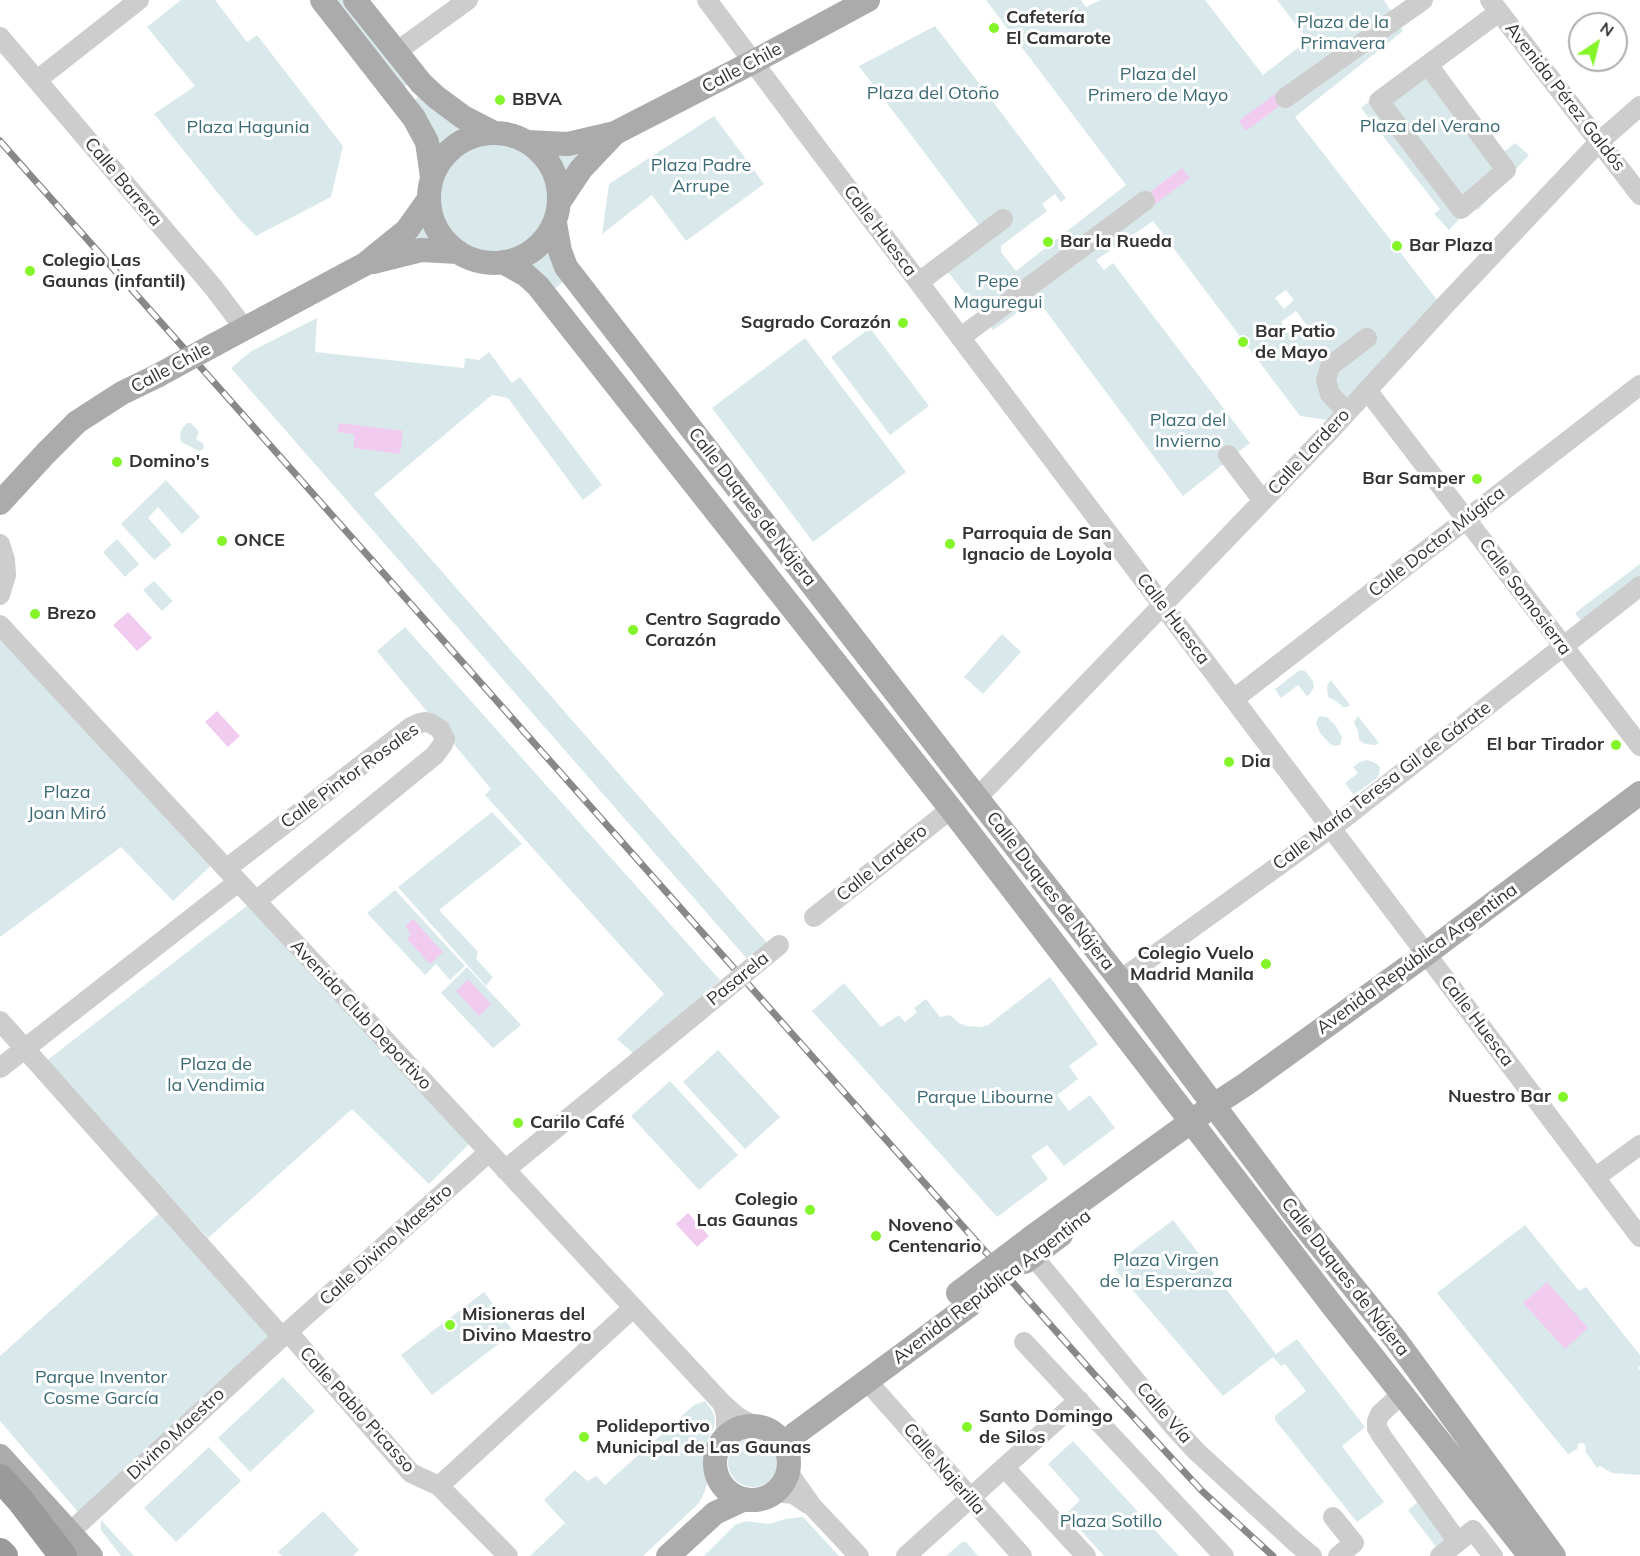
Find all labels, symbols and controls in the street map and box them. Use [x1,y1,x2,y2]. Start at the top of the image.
place label: Cafetería El Camarote [1006,7,1111,50]
park label: Plaza de la Primavera [1297,12,1389,54]
north arrow [1568,12,1628,72]
text: N [1596,17,1618,41]
street label: Avenida Pérez Galdós [1500,18,1630,176]
marker: Cafetería El Camarote [987,21,1001,35]
street label: Calle Chile [698,38,786,98]
park label: Plaza del Primero de Mayo [1088,64,1228,106]
park label: Plaza del Otoño [867,83,999,105]
place label: BBVA [512,89,562,111]
marker: BBVA [493,93,507,107]
park label: Plaza del Verano [1360,116,1500,138]
park label: Plaza Hagunia [186,117,310,139]
street label: Calle Barrera [80,133,166,231]
park label: Plaza Padre Arrupe [651,155,751,198]
street label: Calle Huesca [839,181,921,281]
place label: Bar la Rueda [1060,231,1172,253]
marker: Bar la Rueda [1041,235,1055,249]
place label: Bar Plaza [1409,235,1493,257]
marker: Bar Plaza [1390,239,1404,253]
place label: Colegio Las Gaunas (infantil) [42,250,186,292]
marker: Colegio Las Gaunas (infantil) [23,264,37,278]
park label: Pepe Maguregui [953,271,1043,314]
place label: Sagrado Corazón [741,312,891,334]
marker: Sagrado Corazón [896,316,910,330]
place label: Bar Patio de Mayo [1255,321,1335,364]
marker: Bar Patio de Mayo [1236,335,1250,349]
street label: Calle Chile [127,338,215,398]
street label: Calle Lardero [1264,404,1354,500]
park label: Plaza del Invierno [1150,410,1226,452]
street label: Calle Duques de Nájera [683,423,821,591]
place label: Domino's [129,451,209,473]
marker: Domino's [110,455,124,469]
place label: Bar Samper [1362,468,1465,490]
marker: Bar Samper [1470,472,1484,486]
street label: Calle Doctor Múgica [1365,482,1509,602]
place label: Parroquia de San Ignacio de Loyola [962,523,1112,566]
place label: ONCE [234,530,285,552]
marker: ONCE [215,534,229,548]
street label: Calle Somosierra [1474,535,1576,659]
marker: Parroquia de San Ignacio de Loyola [943,537,957,551]
street label: Calle Huesca [1132,569,1214,669]
place label: Brezo [47,603,96,625]
marker: Brezo [28,607,42,621]
place label: Centro Sagrado Corazón [645,609,781,652]
marker: Centro Sagrado Corazón [626,623,640,637]
street label: Calle María Teresa Gil de Gárate [1269,697,1495,875]
street label: Calle Pintor Rosales [277,719,423,833]
place label: El bar Tirador [1486,734,1604,756]
marker: El bar Tirador [1609,738,1623,752]
place label: Dia [1241,751,1271,773]
marker: Dia [1222,755,1236,769]
park label: Plaza Joan Miró [28,782,106,824]
street label: Calle Duques de Nájera [981,807,1119,975]
street label: Calle Lardero [832,820,932,906]
street label: Avenida República Argentina [1312,879,1522,1039]
street label: Avenida Club Deportivo [286,936,436,1094]
place label: Colegio Vuelo Madrid Manila [1130,943,1254,986]
street label: Pasarela [703,948,773,1010]
marker: Colegio Vuelo Madrid Manila [1259,957,1273,971]
street label: Calle Huesca [1436,971,1518,1071]
park label: Plaza de la Vendimia [167,1054,265,1096]
place label: Nuestro Bar [1448,1086,1551,1108]
park label: Parque Libourne [917,1087,1053,1109]
marker: Nuestro Bar [1556,1090,1570,1104]
place label: Carilo Café [530,1112,625,1134]
marker: Carilo Café [511,1116,525,1130]
street label: Calle Divino Maestro [315,1180,457,1310]
place label: Colegio Las Gaunas [697,1189,798,1232]
street label: Calle Duques de Nájera [1276,1193,1414,1361]
marker: Colegio Las Gaunas [803,1203,817,1217]
street label: Avenida República Argentina [889,1205,1095,1369]
place label: Noveno Centenario [888,1215,981,1258]
marker: Noveno Centenario [869,1229,883,1243]
park label: Plaza Virgen de la Esperanza [1100,1250,1232,1292]
place label: Misioneras del Divino Maestro [462,1304,591,1346]
marker: Misioneras del Divino Maestro [443,1318,457,1332]
street label: Calle Pablo Picasso [295,1343,419,1477]
park label: Parque Inventor Cosme García [35,1367,167,1410]
street label: Calle Vía [1132,1378,1196,1448]
street label: Divino Maestro [123,1383,229,1485]
place label: Santo Domingo de Silos [979,1406,1113,1448]
place label: Polideportivo Municipal de Las Gaunas [596,1416,811,1458]
street label: Calle Najerilla [898,1419,990,1519]
marker: Santo Domingo de Silos [960,1420,974,1434]
marker: Polideportivo Municipal de Las Gaunas [577,1430,591,1444]
park label: Plaza Sotillo [1060,1511,1162,1533]

